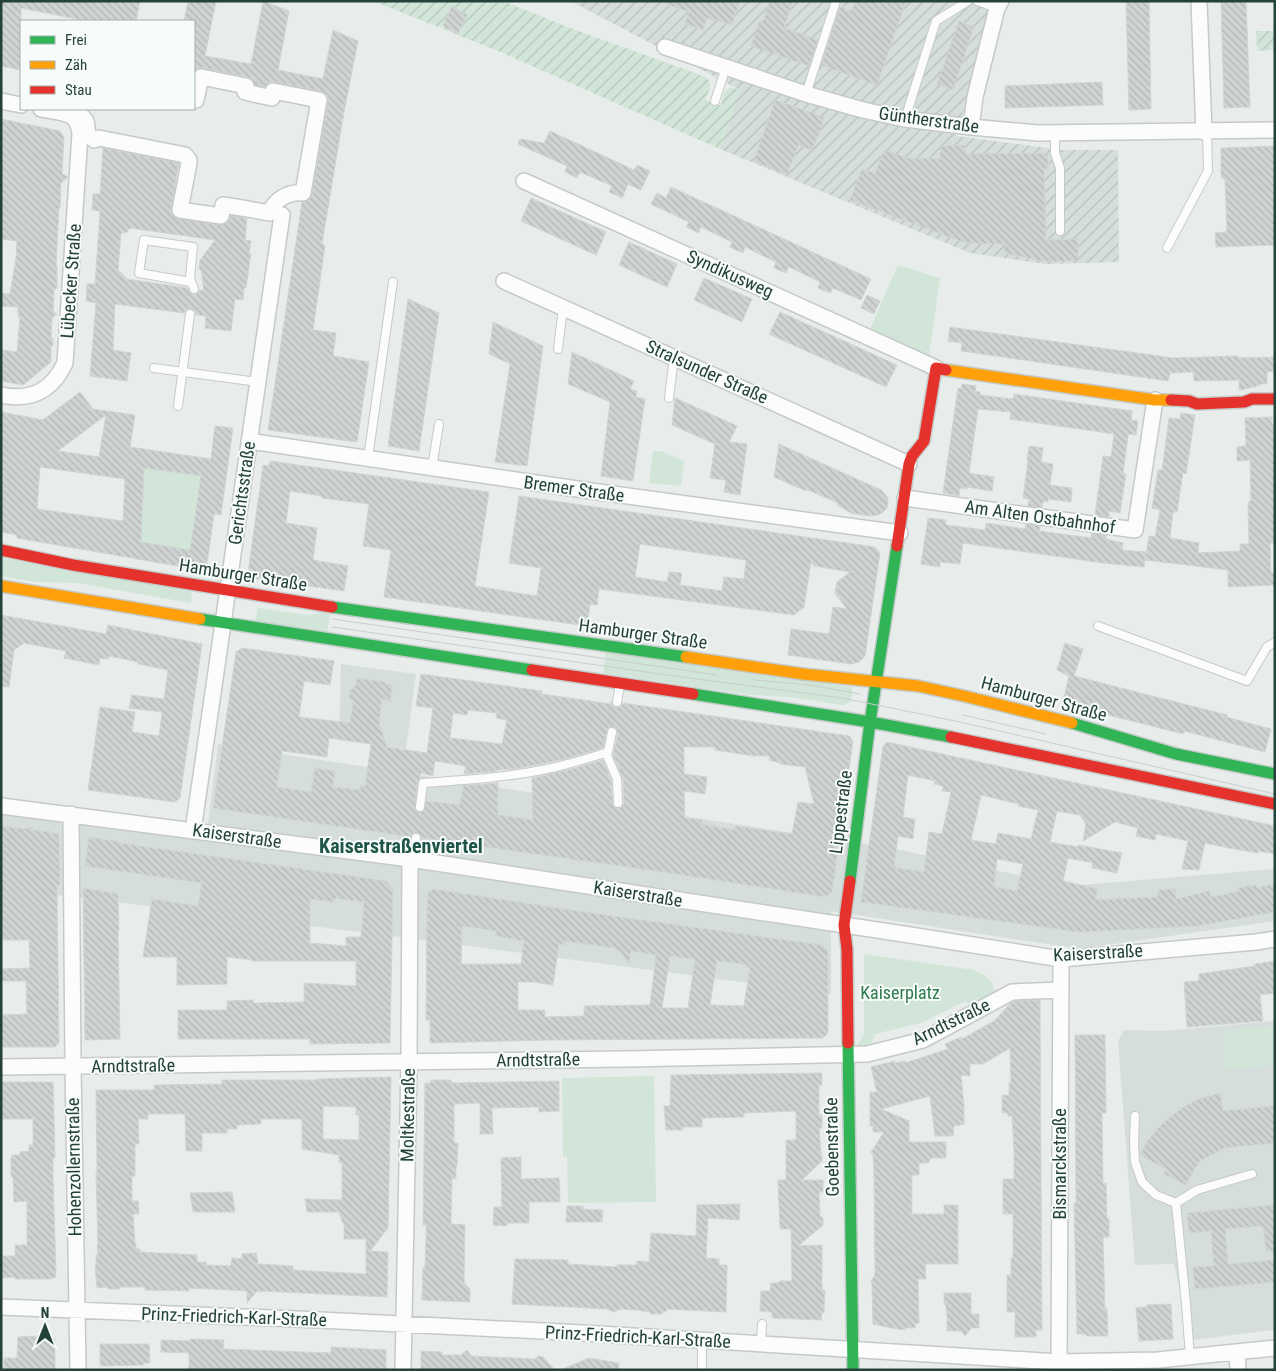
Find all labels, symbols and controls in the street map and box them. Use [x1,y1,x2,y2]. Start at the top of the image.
legend [20,20,195,110]
text: Frei [65,31,87,49]
text: Zäh [65,56,87,74]
text: Stau [65,81,92,99]
street label: Güntherstraße [878,102,981,137]
street label: Lübecker Straße [56,223,85,339]
street label: Syndikusweg [684,245,777,302]
street label: Stralsunder Straße [643,335,771,408]
street label: Gerichtsstraße [224,440,259,546]
street label: Bremer Straße [522,471,626,506]
street label: Am Alten Ostbahnhof [963,496,1117,538]
street label: Hamburger Straße [178,554,309,595]
street label: Hamburger Straße [578,614,709,653]
street label: Hamburger Straße [979,672,1109,725]
street label: Lippestraße [825,769,856,855]
street label: Kaiserstraße [191,819,283,852]
district label: Kaiserstraßenviertel [319,834,483,858]
street label: Kaiserstraße [592,876,684,911]
street label: Kaiserstraße [1053,940,1143,965]
park label: Kaiserplatz [860,982,940,1003]
street label: Arndtstraße [908,994,993,1049]
street label: Arndtstraße [496,1048,580,1071]
street label: Arndtstraße [91,1054,175,1077]
street label: Moltkestraße [396,1068,419,1162]
street label: Hohenzollernstraße [62,1097,85,1237]
street label: Goebenstraße [820,1097,843,1197]
street label: Bismarckstraße [1049,1108,1070,1220]
north arrow [20,1301,70,1351]
street label: Prinz-Friedrich-Karl-Straße [141,1303,327,1330]
text: N [41,1305,49,1321]
street label: Prinz-Friedrich-Karl-Straße [545,1321,731,1352]

